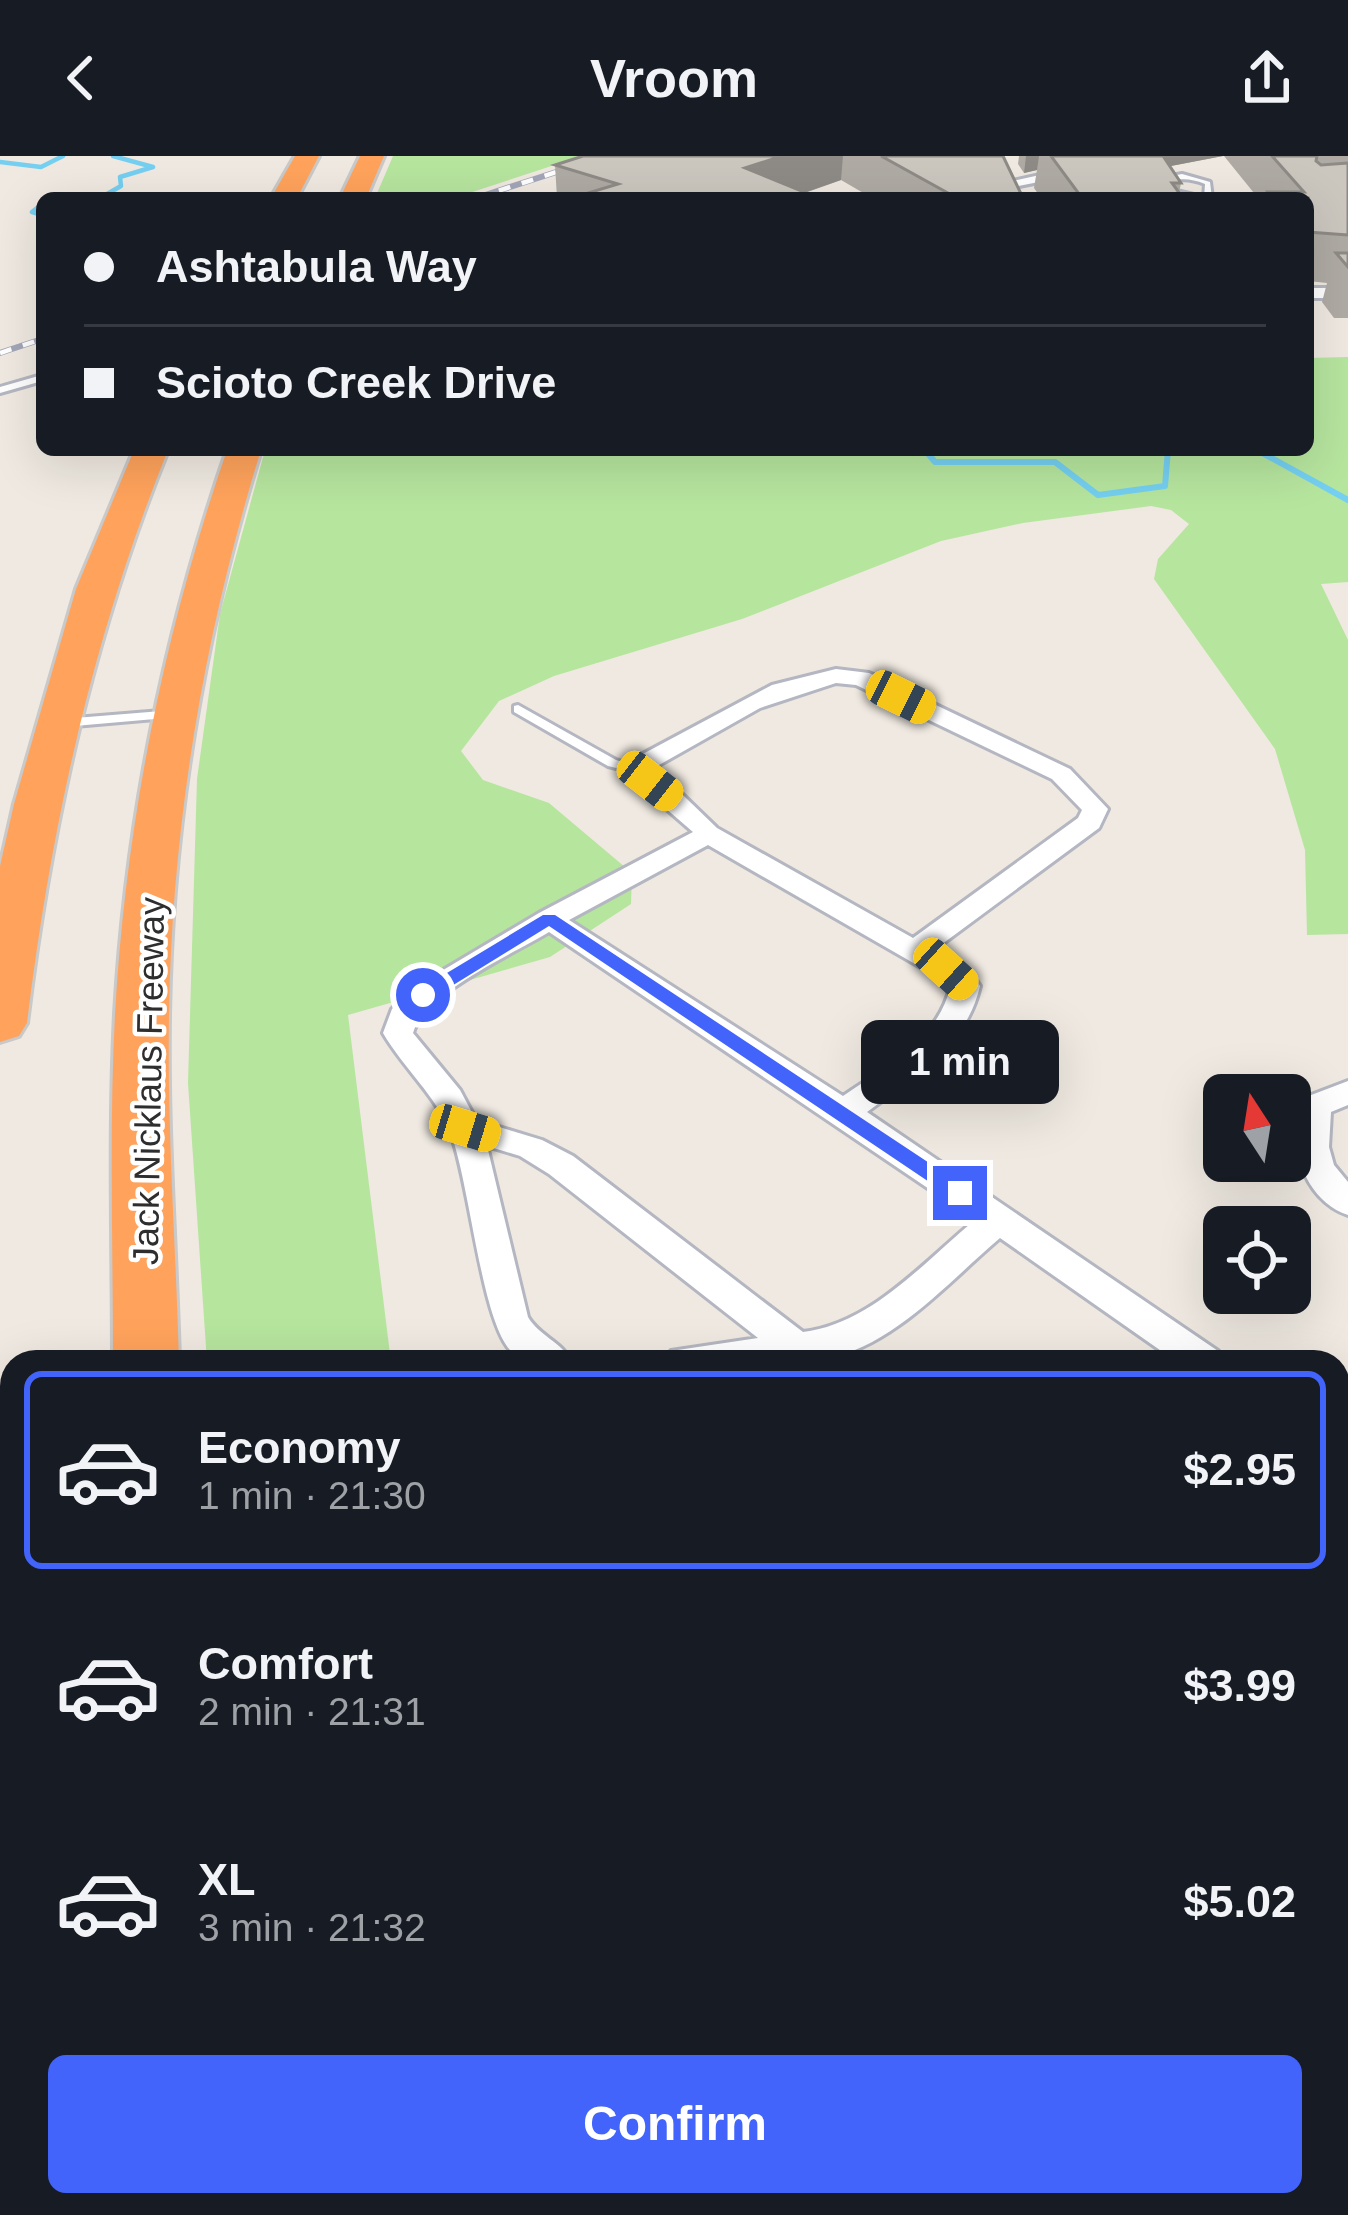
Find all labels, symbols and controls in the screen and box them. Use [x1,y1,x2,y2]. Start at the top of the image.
icon: back [48,45,114,111]
icon: share [1234,45,1300,111]
text: Vroom [590,48,758,108]
text: Ashtabula Way [156,241,477,292]
text: Scioto Creek Drive [156,357,556,408]
car [861,665,941,729]
car [611,745,689,817]
street label: Jack Nicklaus Freeway [125,897,172,1265]
car [907,932,985,1006]
route start [396,968,450,1022]
callout: 1 min [861,1019,1059,1103]
text: 1 min [909,1040,1011,1083]
north arrow [1203,1074,1311,1182]
map controls [1203,1074,1311,1314]
car [425,1100,505,1156]
route end [933,1166,987,1220]
button: locate [1203,1206,1311,1314]
icon: car [54,1416,162,1524]
text: Economy [198,1422,401,1473]
text: $2.95 [1183,1444,1296,1495]
text: 1 min · 21:30 [198,1474,426,1517]
icon: car [54,1632,162,1740]
text: Comfort [198,1638,373,1689]
text: $3.99 [1183,1660,1296,1711]
text: 2 min · 21:31 [198,1690,426,1733]
icon: car [54,1848,162,1956]
text: XL [198,1854,256,1905]
text: $5.02 [1183,1876,1296,1927]
text: 3 min · 21:32 [198,1906,426,1949]
button: Confirm [48,2055,1302,2193]

